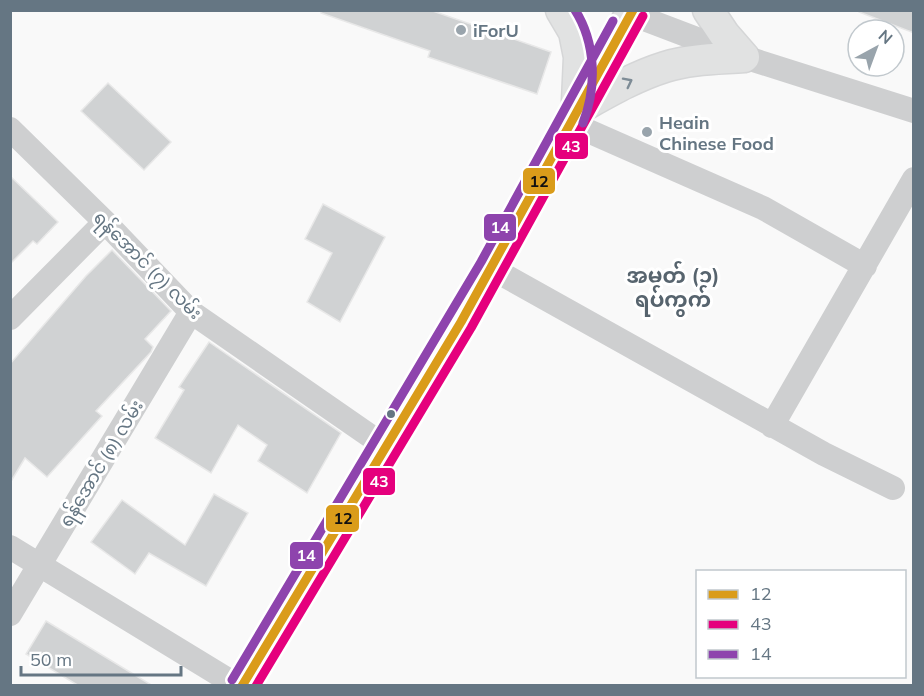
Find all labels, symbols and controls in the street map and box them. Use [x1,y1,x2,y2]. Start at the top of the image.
north arrow [846,18,906,78]
place label: iForU [473,19,519,42]
marker: iForU [454,23,468,37]
text: N [875,25,897,48]
one-way arrow [621,78,632,90]
place label: Heain Chinese Food [659,111,774,155]
marker: Heain Chinese Food [640,125,654,139]
line badge: 43 [554,132,589,160]
text: 43 [561,136,581,156]
line badge: 12 [522,167,556,195]
text: 12 [529,171,549,191]
street label: ရန်အောင် (၇) လမ်း [86,205,208,327]
line badge: 14 [483,213,517,242]
text: 14 [490,217,510,237]
district label: အမှတ် (၁) ရပ်ကွက် [626,260,720,317]
street label: ရန်အောင် (၈) လမ်း [53,395,151,533]
unlabelled marker [385,408,397,420]
line badge: 43 [362,467,396,496]
text: 43 [369,471,389,491]
line badge: 12 [325,504,360,533]
text: 12 [333,508,353,528]
line badge: 14 [289,541,324,570]
text: 14 [296,545,316,565]
legend [696,570,906,678]
text: 12 [750,582,772,605]
text: 43 [750,612,772,635]
scale bar [21,639,182,677]
text: 14 [750,642,772,665]
text: 50 m [30,648,72,671]

